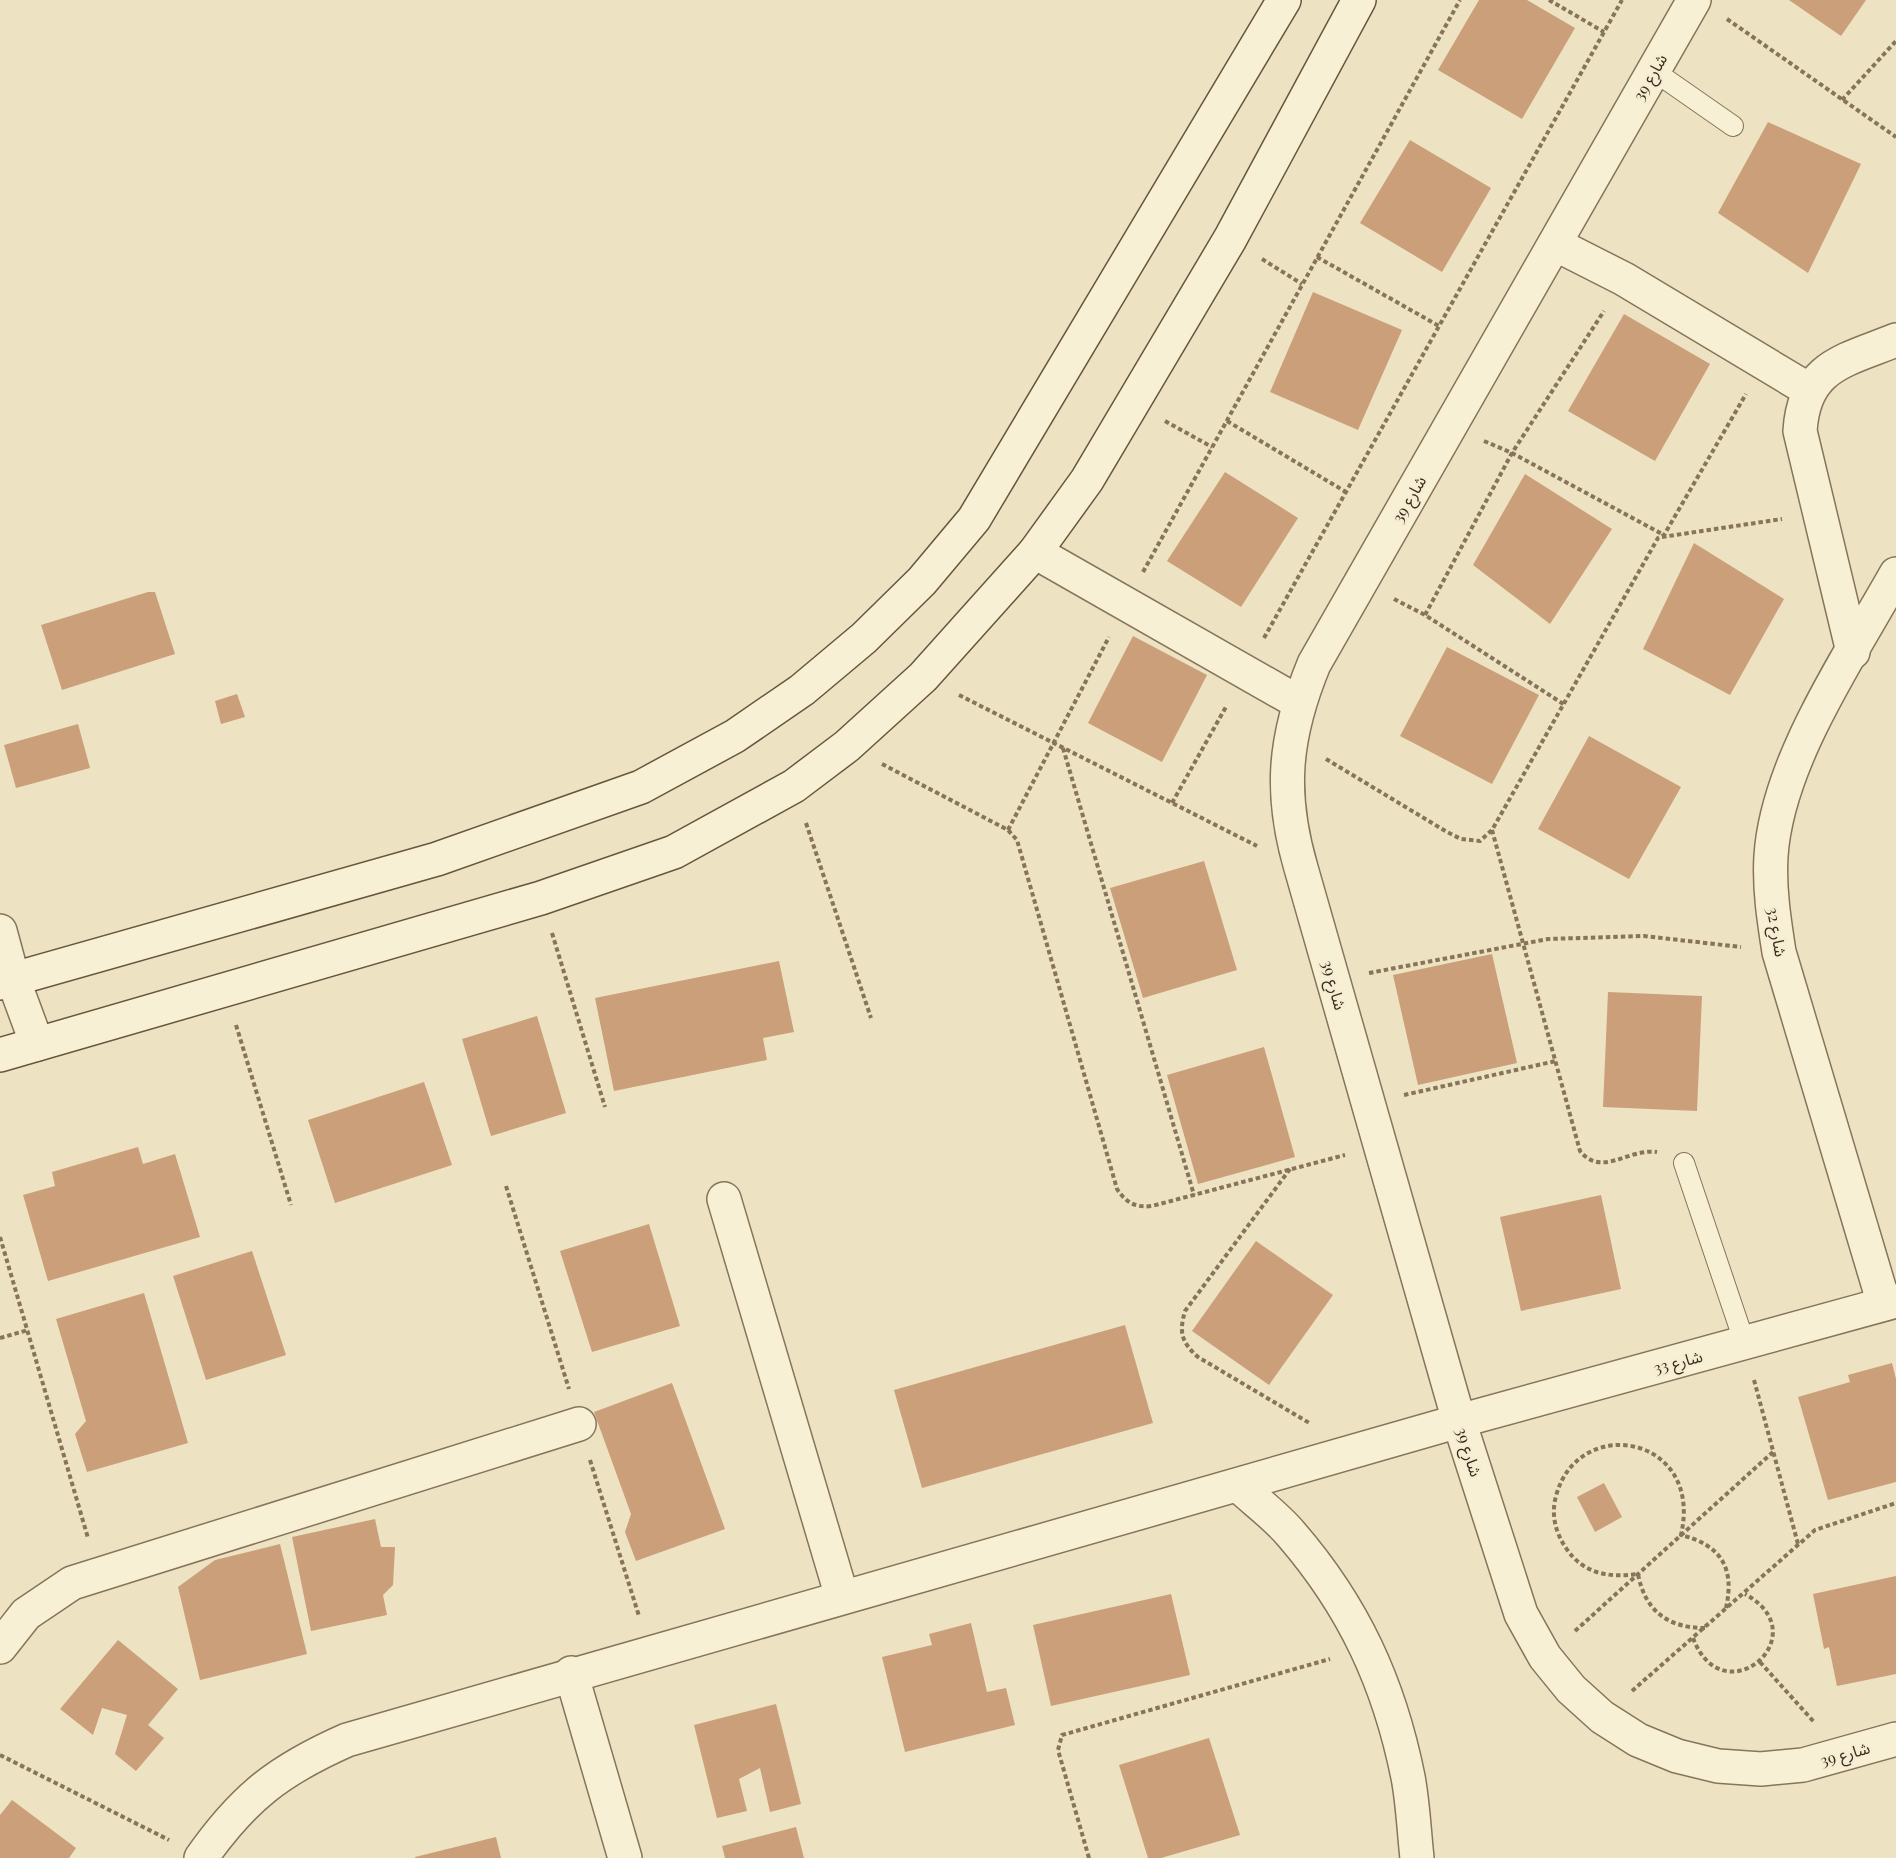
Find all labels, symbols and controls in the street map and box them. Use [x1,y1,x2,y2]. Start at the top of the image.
street label: شارع 39 [1628,50,1674,105]
street label: شارع 39 [1387,472,1433,527]
street label: شارع 32 [1760,905,1792,959]
street label: شارع 39 [1315,958,1352,1013]
street label: شارع 33 [1651,1345,1705,1381]
street label: شارع 39 [1449,1425,1487,1480]
street label: شارع 39 [1818,1736,1873,1773]

